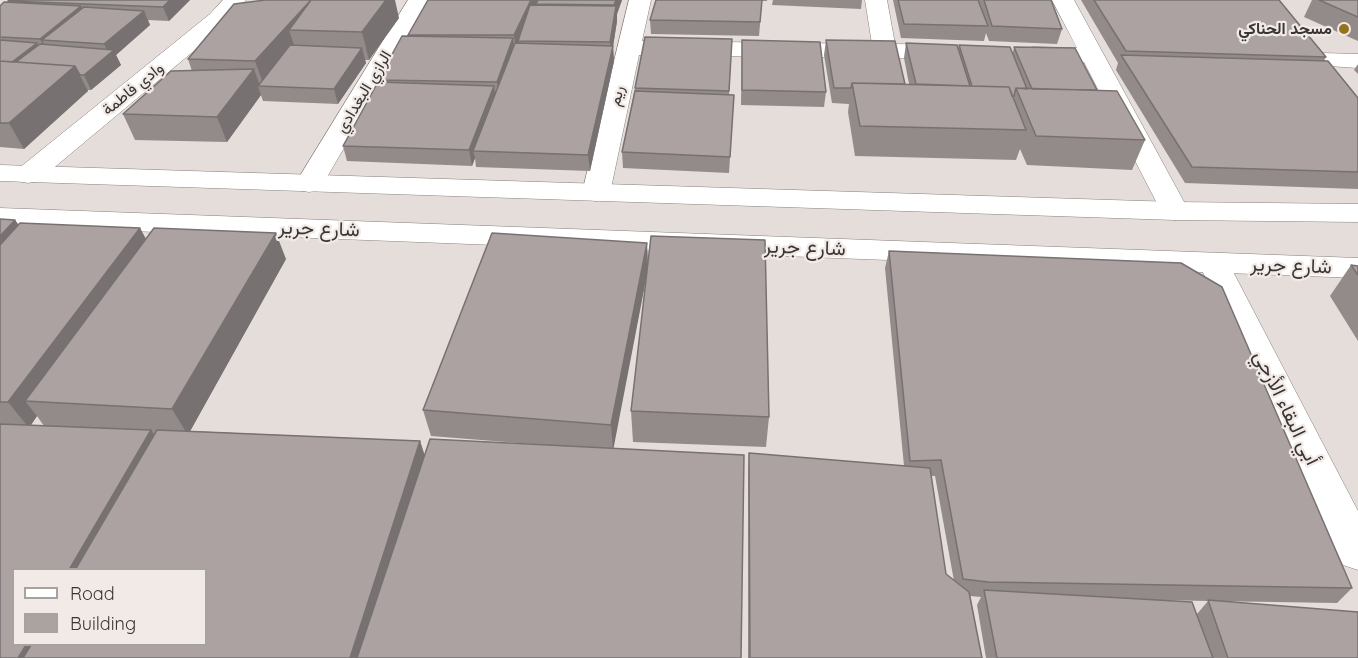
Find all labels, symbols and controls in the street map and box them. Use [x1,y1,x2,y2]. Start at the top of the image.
place label: مسجد الحناكي [1238,19,1332,39]
marker: مسجد الحناكي [1337,22,1351,36]
street label: الرازي البغدادي [332,47,396,137]
street label: وادي فاطمة [98,58,168,120]
street label: ريم [605,84,629,108]
street label: شارع جرير [278,216,360,242]
street label: شارع جرير [764,235,846,261]
street label: شارع جرير [1250,253,1332,279]
street label: أبي البقاء الأزجي [1248,347,1324,469]
legend [12,568,207,646]
text: Road [70,582,115,605]
text: Building [70,612,136,635]

